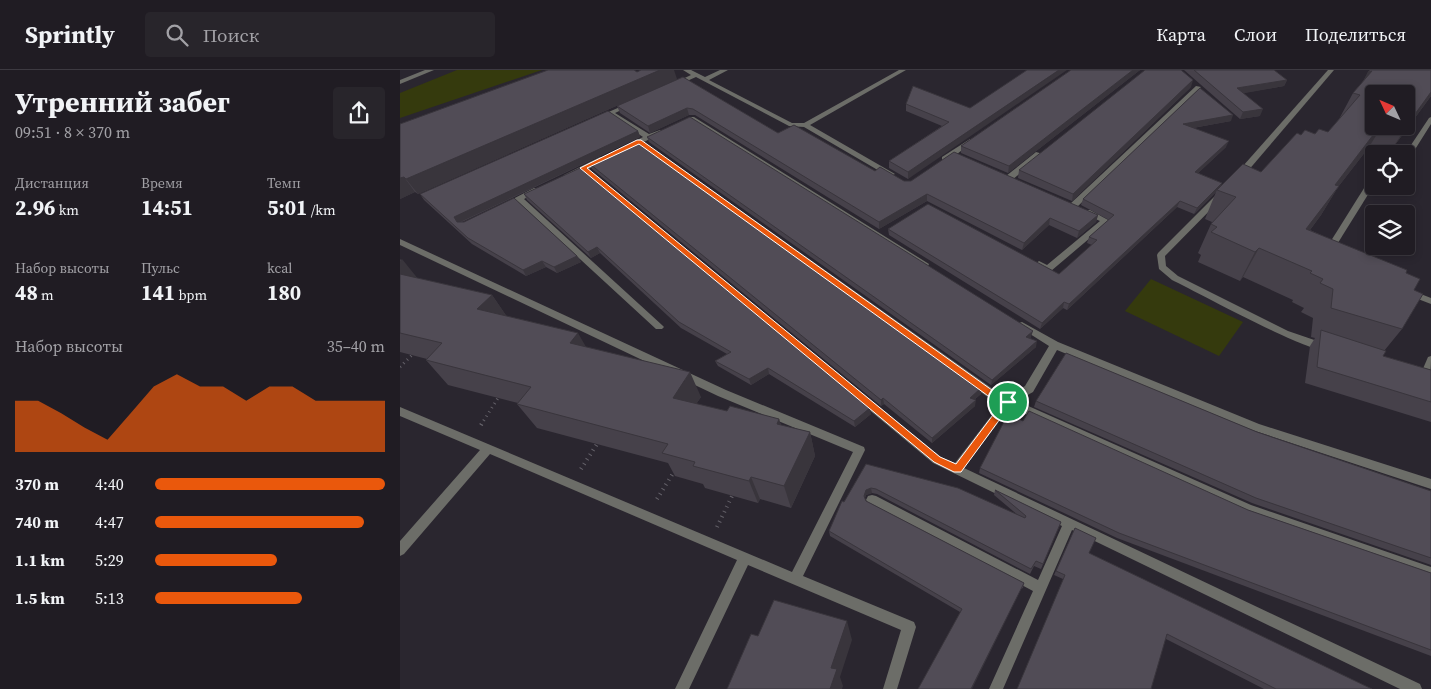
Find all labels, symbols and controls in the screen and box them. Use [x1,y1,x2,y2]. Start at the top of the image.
search box [145,12,495,57]
text: Sprintly [25,18,115,51]
icon: search [163,21,191,49]
text: Поиск [203,22,259,48]
text: Карта [1156,22,1206,47]
text: Слои [1234,22,1277,47]
text: Поделиться [1305,22,1406,47]
text: Утренний забег [15,83,230,121]
north arrow [1365,85,1415,135]
map controls [1365,85,1415,255]
button: share [333,87,385,139]
text: 09:51 · 8 × 370 m [15,121,130,143]
button: locate [1365,145,1415,195]
text: Дистанция [15,173,89,193]
text: Время [141,173,183,193]
text: Темп [267,173,301,193]
text: 2.96 [15,193,55,222]
text: 14:51 [141,193,193,222]
text: 5:01 [267,193,307,222]
text: km [55,200,79,220]
text: /km [307,200,336,220]
button: layers [1365,205,1415,255]
text: Набор высоты [15,258,109,278]
text: Пульс [141,258,180,278]
text: kcal [267,258,293,278]
text: 48 [15,278,38,307]
text: 141 [141,278,175,307]
text: 180 [267,278,301,307]
text: m [38,285,54,305]
text: bpm [175,285,207,305]
text: Набор высоты [15,335,123,357]
text: 35–40 m [327,335,385,357]
pin [987,381,1029,423]
icon: arrive [994,388,1022,416]
text: 370 m [15,473,59,495]
text: 4:40 [95,473,124,495]
text: 740 m [15,511,59,533]
text: 4:47 [95,511,124,533]
text: 1.1 km [15,549,65,571]
text: 5:29 [95,549,124,571]
text: 1.5 km [15,587,65,609]
text: 5:13 [95,587,124,609]

